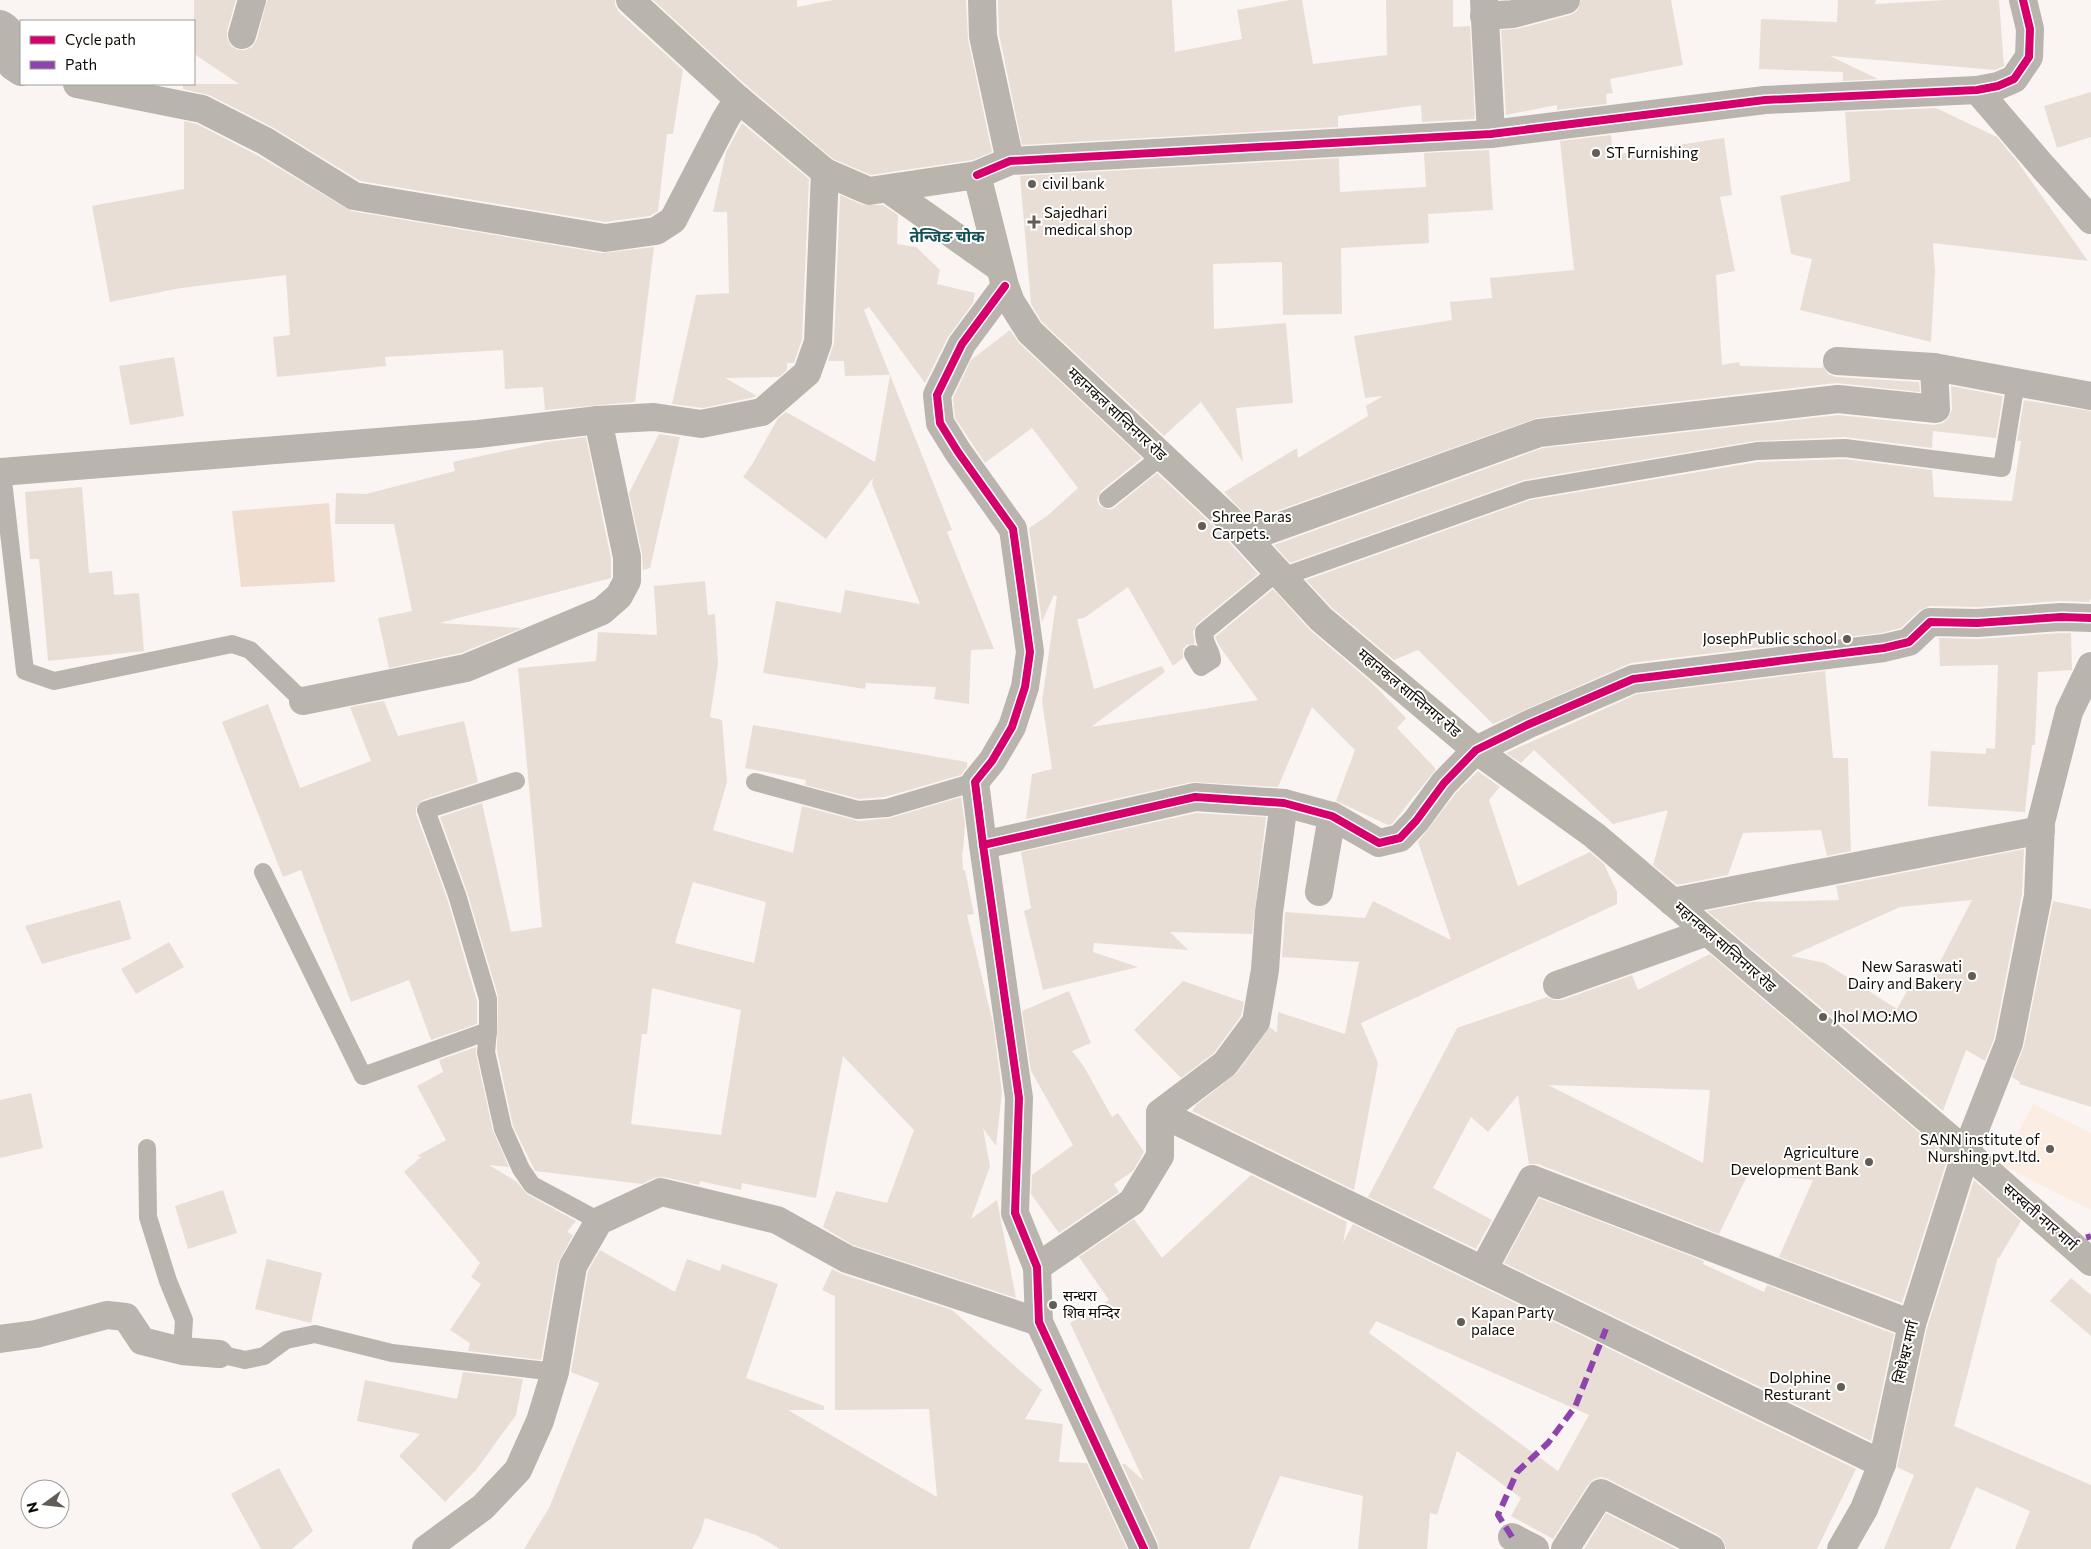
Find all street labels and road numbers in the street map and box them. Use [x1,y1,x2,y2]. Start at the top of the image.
street label: महानकल सान्तिनगर रोड [1065,363,1172,464]
street label: महानकल सान्तिनगर रोड [1355,644,1465,741]
street label: महानकल सान्तिनगर रोड [1671,897,1781,996]
street label: सरस्वती नगर मार्ग [2000,1179,2082,1254]
street label: सिधेश्वर मार्ग [1889,1318,1921,1385]

